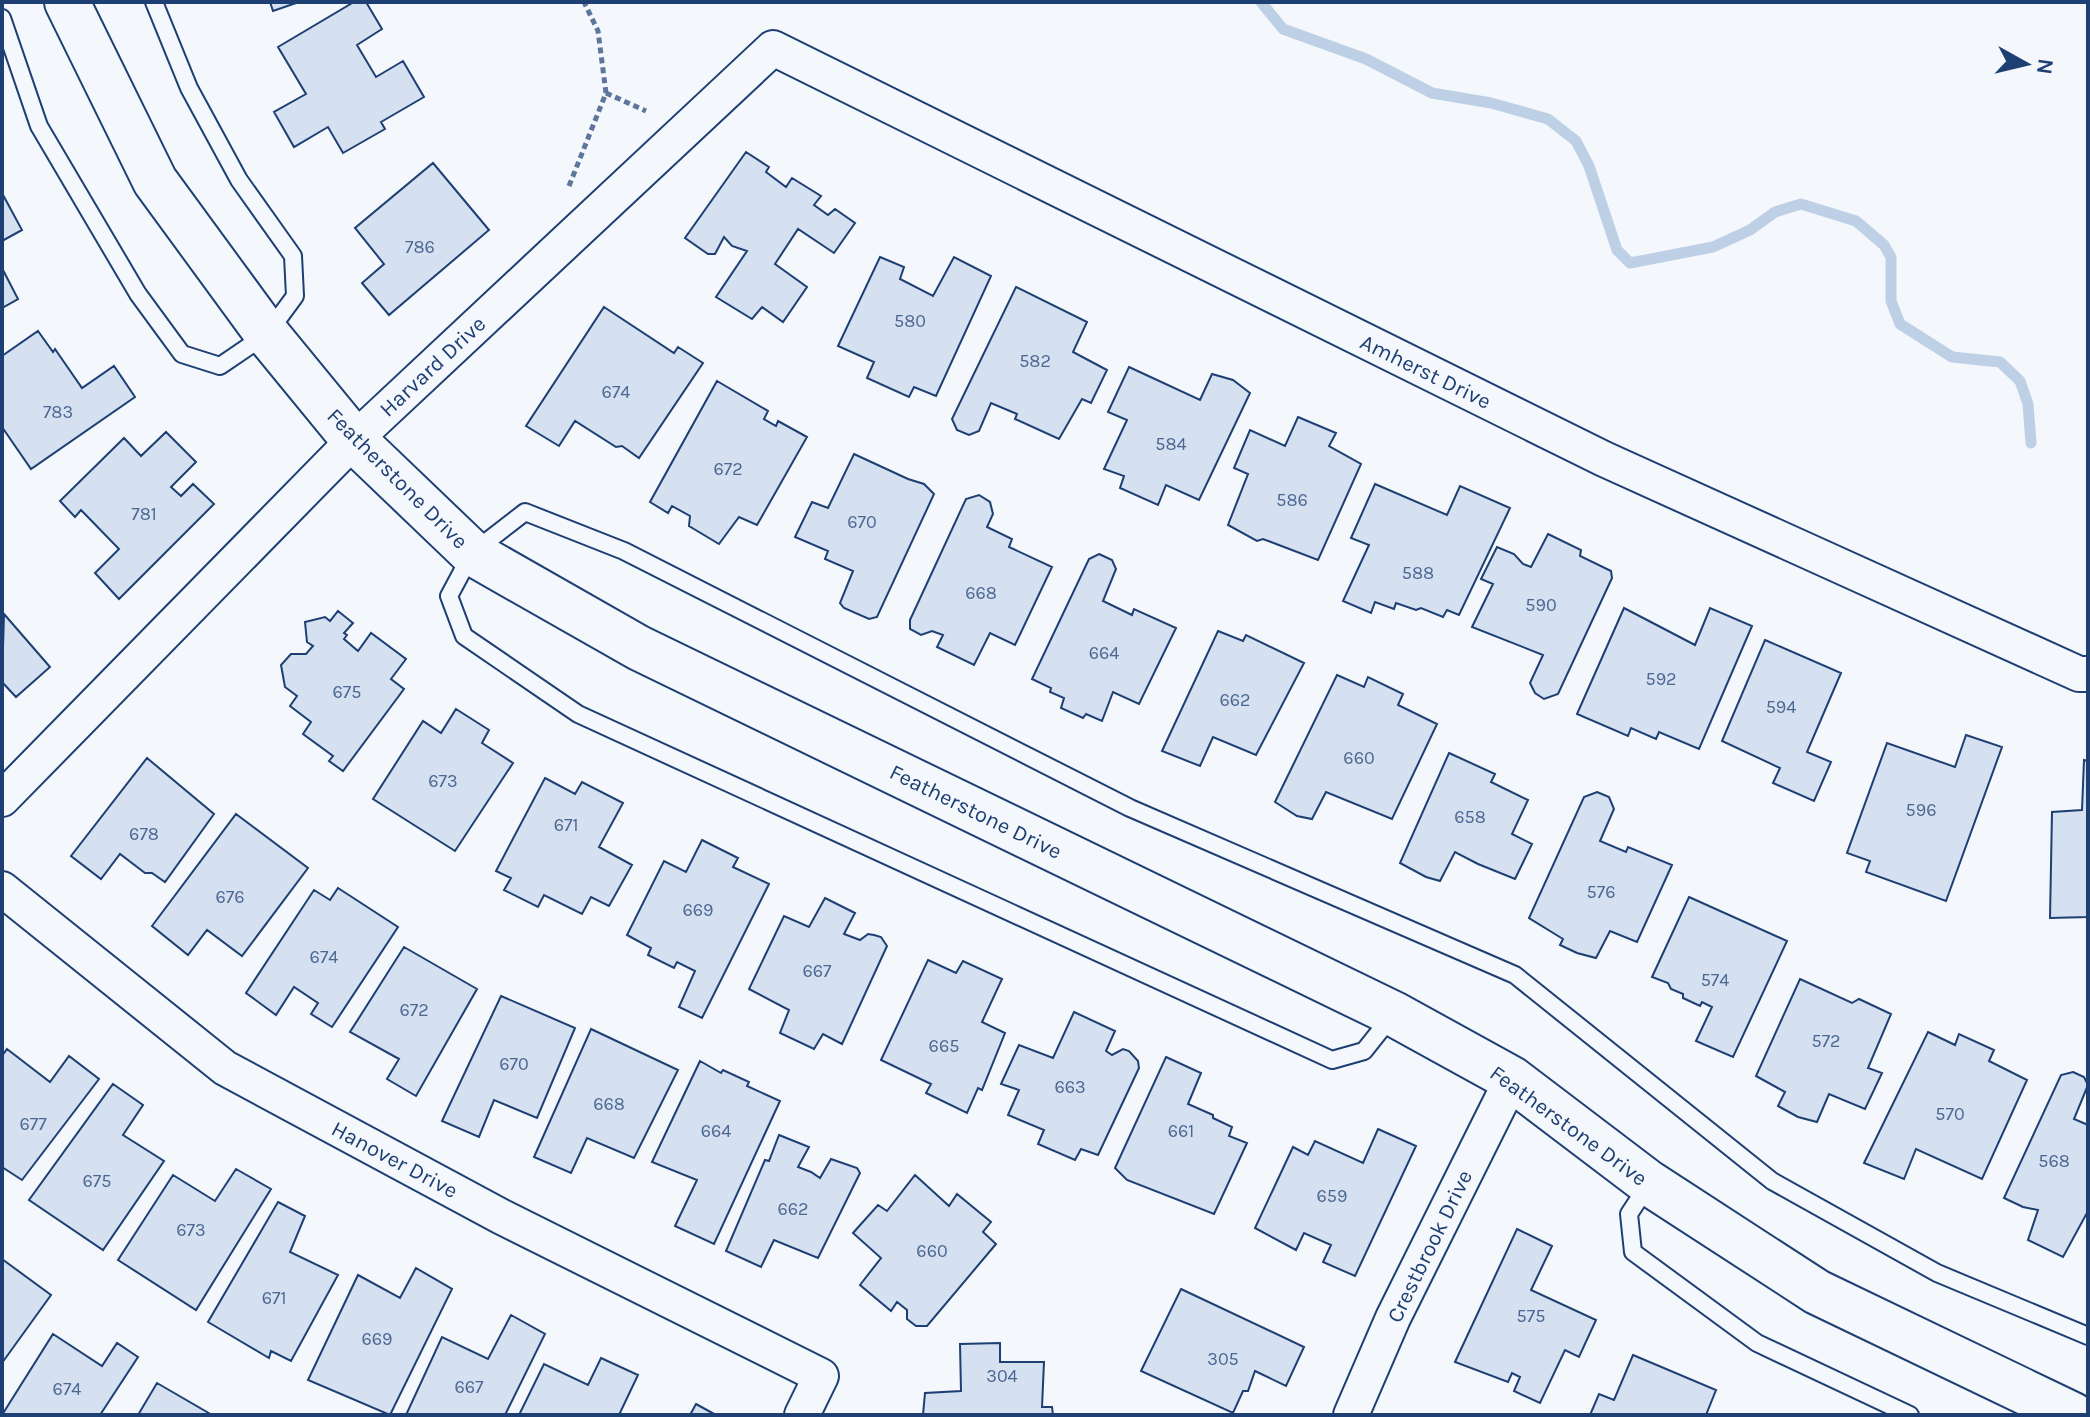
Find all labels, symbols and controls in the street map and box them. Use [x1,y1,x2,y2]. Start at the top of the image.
north arrow [1986,24,2066,104]
text: N [2031,57,2059,76]
house number: 786 [405,236,435,258]
house number: 580 [894,310,926,332]
street label: Harvard Drive [374,311,491,422]
street label: Amherst Drive [1356,329,1495,415]
house number: 582 [1019,350,1051,372]
house number: 674 [602,381,630,403]
house number: 783 [43,401,73,423]
street label: Featherstone Drive [322,403,473,554]
house number: 584 [1155,433,1187,455]
house number: 672 [713,458,743,480]
house number: 586 [1276,489,1308,511]
house number: 781 [131,503,157,525]
house number: 670 [847,511,877,533]
house number: 588 [1402,562,1434,584]
house number: 668 [965,582,997,604]
house number: 590 [1525,594,1557,616]
house number: 664 [1089,642,1119,664]
house number: 592 [1645,668,1677,690]
house number: 675 [333,681,361,703]
house number: 662 [1219,689,1251,711]
house number: 594 [1766,696,1796,718]
house number: 660 [1343,747,1375,769]
street label: Featherstone Drive [885,759,1066,865]
house number: 673 [428,770,458,792]
house number: 596 [1906,799,1936,821]
house number: 658 [1454,806,1486,828]
house number: 671 [554,814,578,836]
house number: 678 [129,823,159,845]
house number: 576 [1587,881,1615,903]
house number: 676 [215,886,245,908]
house number: 669 [682,899,714,921]
house number: 674 [310,946,338,968]
house number: 667 [802,960,832,982]
house number: 574 [1701,969,1729,991]
house number: 672 [399,999,429,1021]
house number: 572 [1811,1030,1841,1052]
house number: 665 [929,1035,959,1057]
house number: 670 [499,1053,529,1075]
street label: Featherstone Drive [1485,1060,1652,1192]
house number: 663 [1054,1076,1086,1098]
house number: 668 [593,1093,625,1115]
house number: 570 [1935,1103,1965,1125]
house number: 677 [19,1113,47,1135]
street label: Hanover Drive [327,1116,462,1204]
house number: 664 [701,1120,731,1142]
house number: 661 [1168,1120,1194,1142]
house number: 568 [2038,1150,2070,1172]
street label: Crestbrook Drive [1382,1166,1478,1327]
house number: 675 [83,1170,111,1192]
house number: 659 [1317,1185,1347,1207]
house number: 662 [777,1198,809,1220]
house number: 673 [176,1219,206,1241]
house number: 660 [916,1240,948,1262]
house number: 671 [262,1287,286,1309]
house number: 575 [1517,1305,1545,1327]
house number: 669 [361,1328,393,1350]
house number: 305 [1207,1348,1239,1370]
house number: 304 [986,1365,1018,1387]
house number: 667 [454,1376,484,1398]
house number: 674 [53,1378,81,1400]

